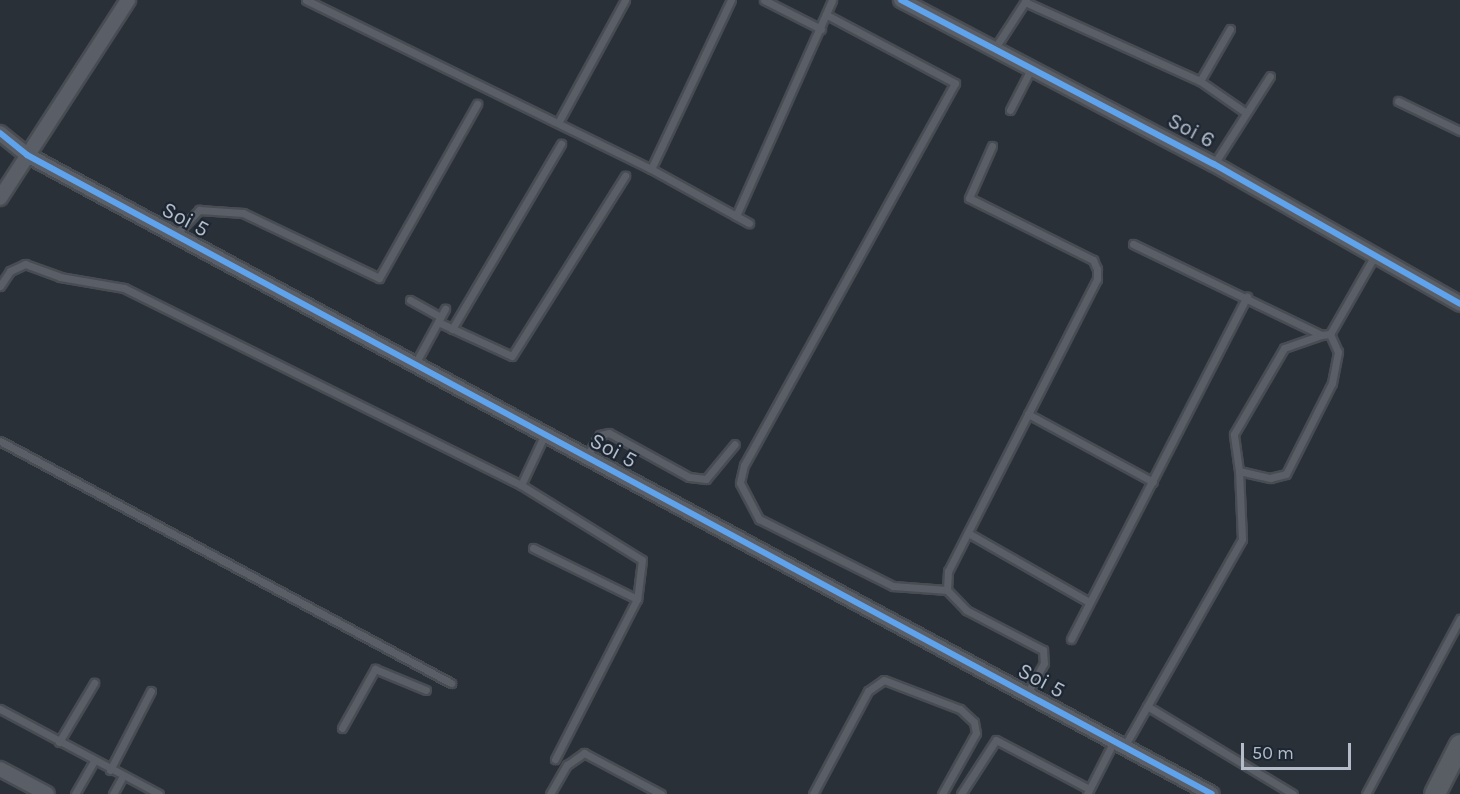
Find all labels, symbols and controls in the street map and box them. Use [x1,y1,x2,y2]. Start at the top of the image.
street label: Soi 6 [1163,108,1219,154]
street label: Soi 5 [157,197,213,243]
street label: Soi 5 [585,428,641,474]
street label: Soi 5 [1013,658,1069,704]
scale bar [1244,731,1354,769]
text: 50 m [1252,742,1294,764]

